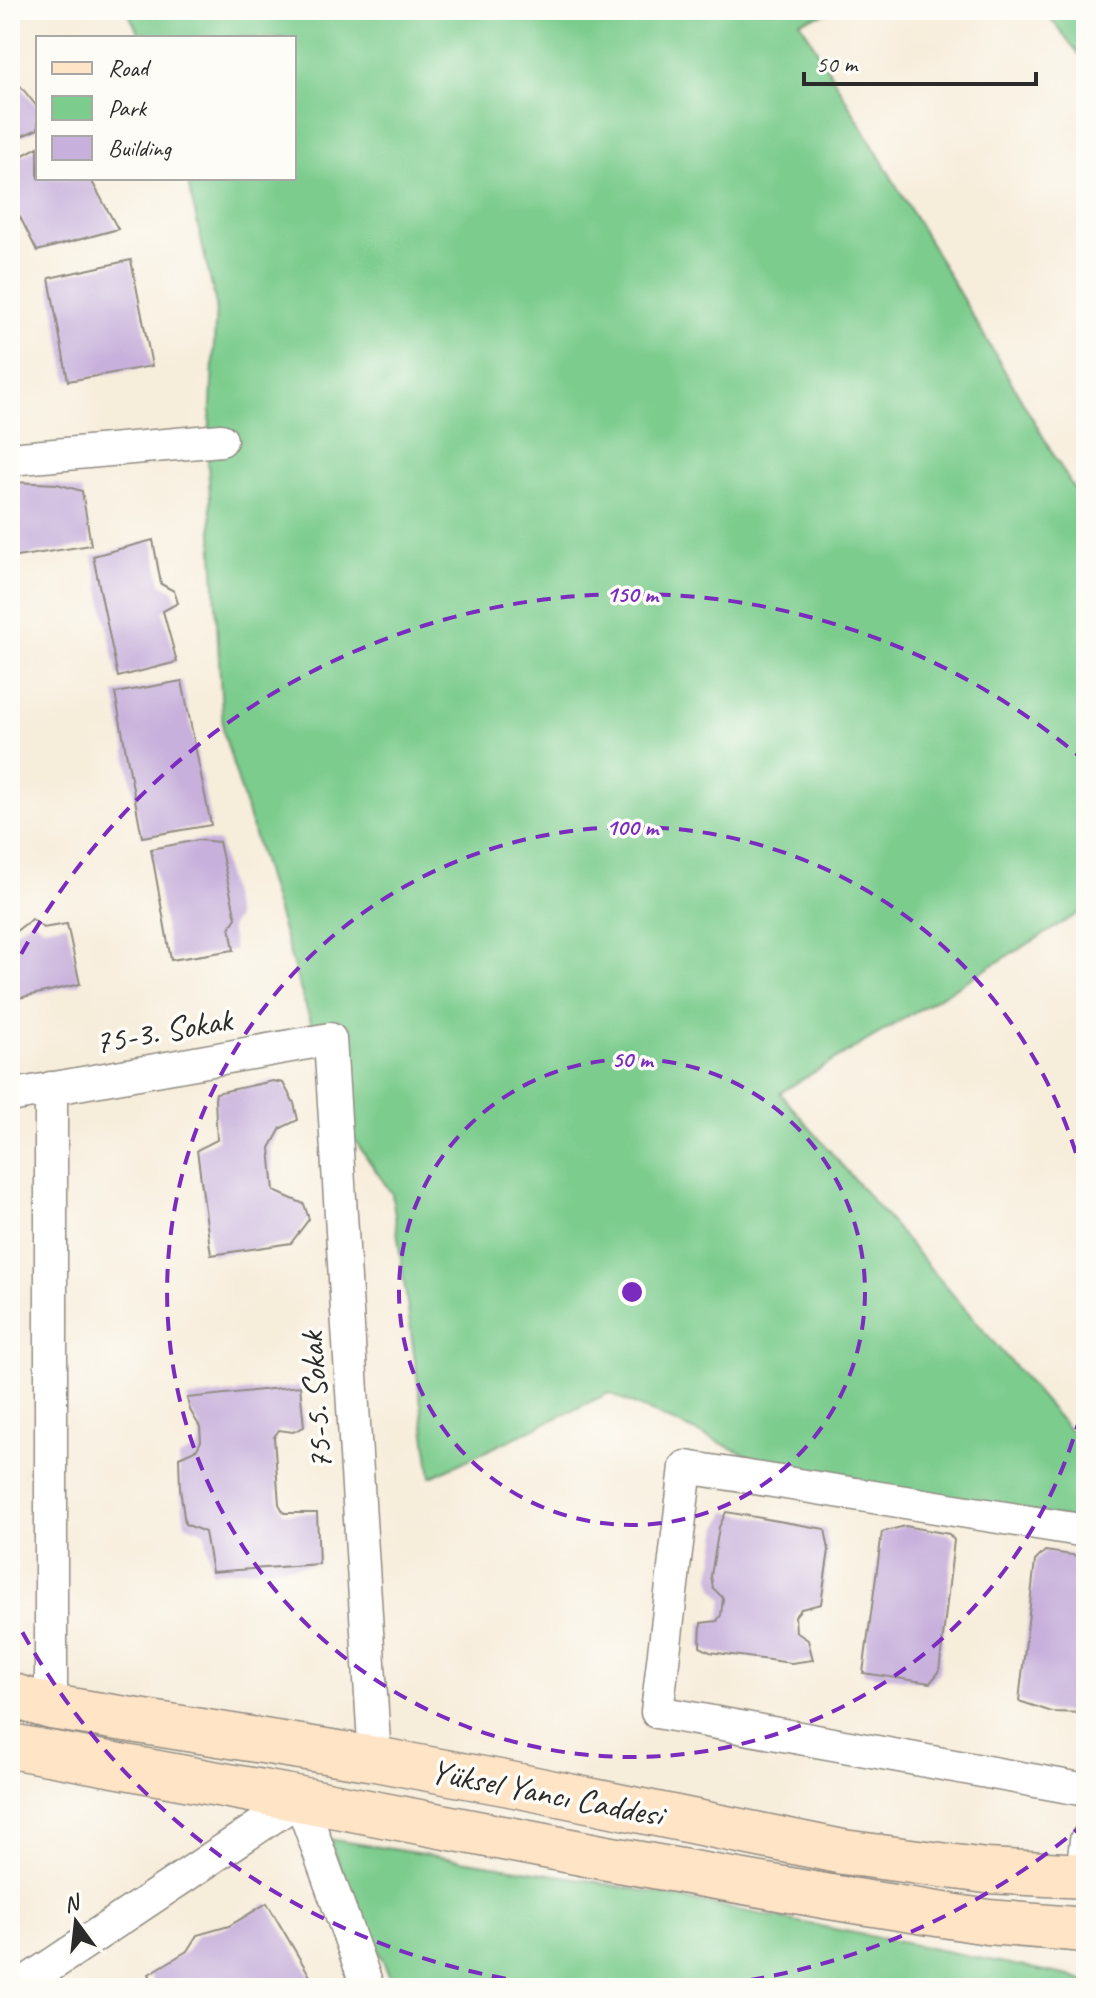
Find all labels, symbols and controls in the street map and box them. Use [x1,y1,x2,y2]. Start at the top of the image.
legend [36,36,296,180]
scale bar [804,36,1036,86]
text: 50 m [816,49,859,79]
text: Road [108,53,152,83]
text: Park [108,93,148,123]
text: Building [108,133,173,163]
text: 150 m [606,579,660,609]
text: 100 m [606,812,660,842]
street label: 75-3. Sokak [91,997,238,1064]
text: 50 m [612,1044,655,1074]
centre of rings [618,1278,646,1306]
street label: 75-5. Sokak [289,1328,342,1472]
street label: Yüksel Yancı Caddesi [427,1749,671,1837]
north arrow [36,1882,116,1962]
text: N [61,1887,85,1919]

